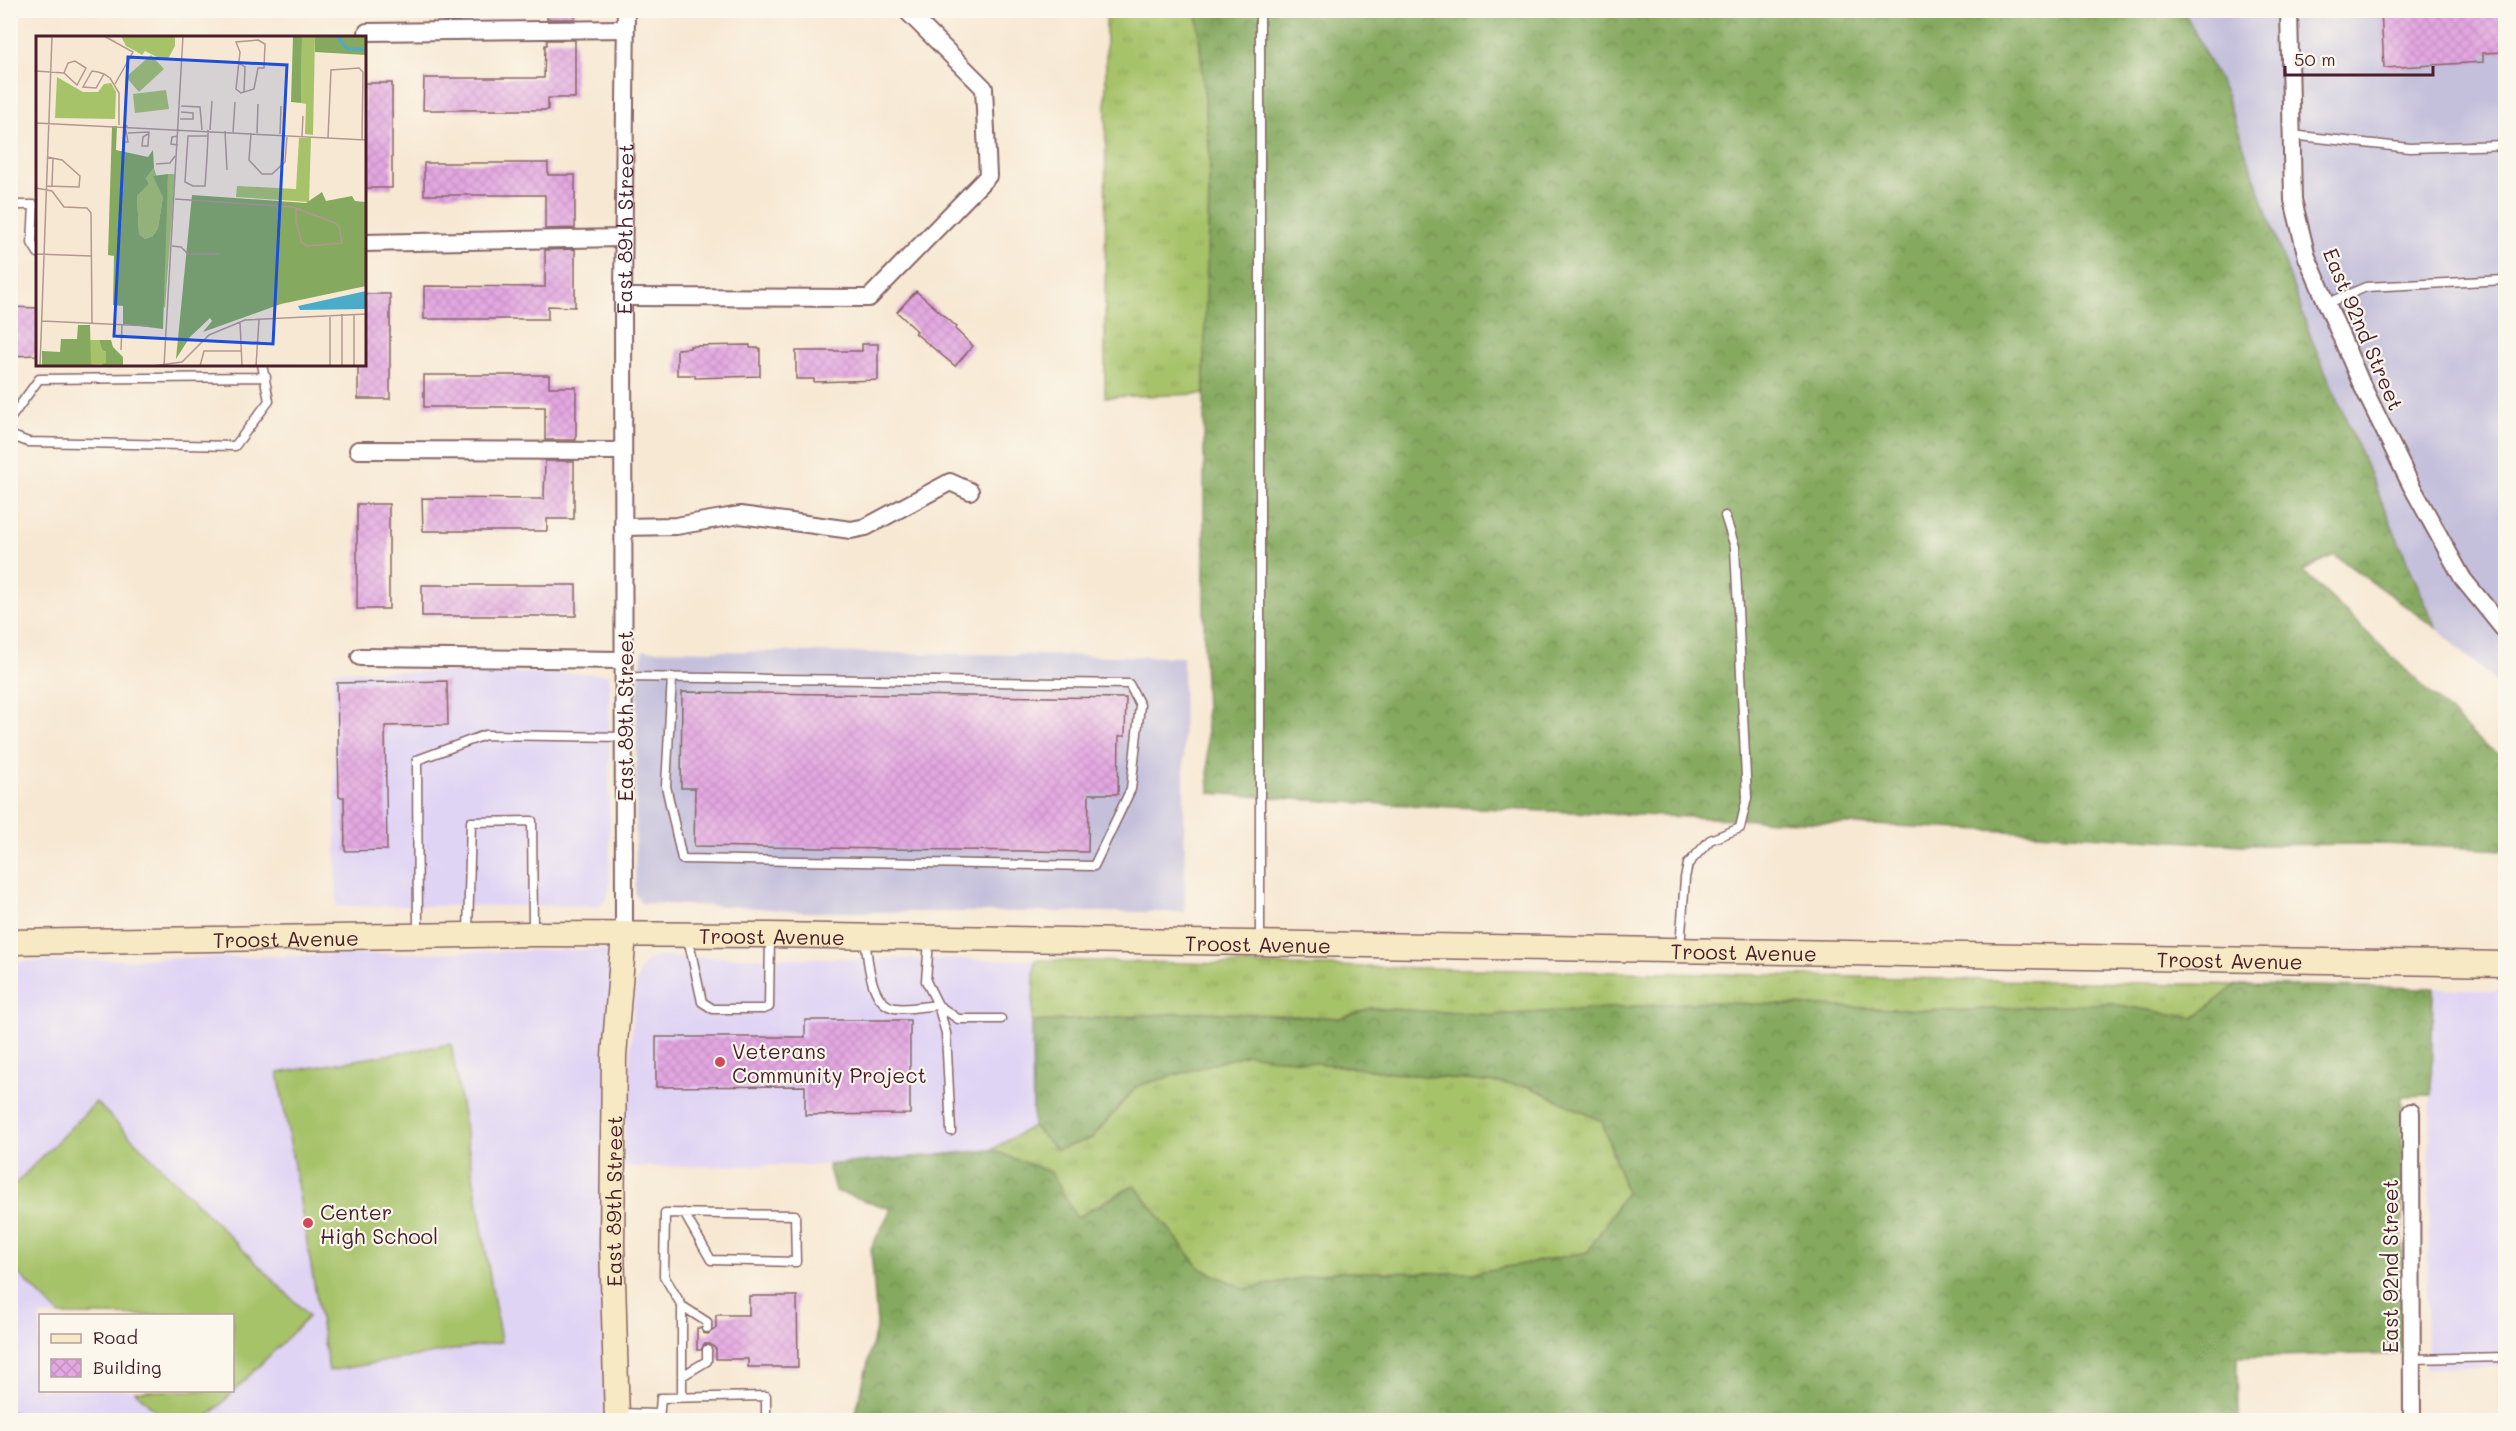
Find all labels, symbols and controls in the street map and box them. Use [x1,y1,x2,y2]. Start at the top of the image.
inset map [36,36,366,366]
scale bar [2285,39,2434,77]
text: 50 m [2294,47,2336,71]
street label: East 89th Street [609,143,638,315]
street label: East 92nd Street [2318,244,2410,414]
street label: East 89th Street [611,630,638,802]
street label: Troost Avenue [699,921,845,950]
street label: Troost Avenue [213,923,359,952]
street label: Troost Avenue [1185,928,1331,958]
street label: Troost Avenue [1671,937,1817,966]
street label: Troost Avenue [2156,945,2303,974]
place label: Veterans Community Project [732,1037,927,1088]
marker: Veterans Community Project [713,1055,727,1069]
street label: East 89th Street [598,1115,627,1287]
street label: East 92nd Street [2376,1179,2403,1353]
place label: Center High School [320,1198,438,1249]
marker: Center High School [301,1216,315,1230]
legend [39,1314,234,1392]
text: Road [93,1325,138,1349]
text: Building [93,1355,161,1379]

